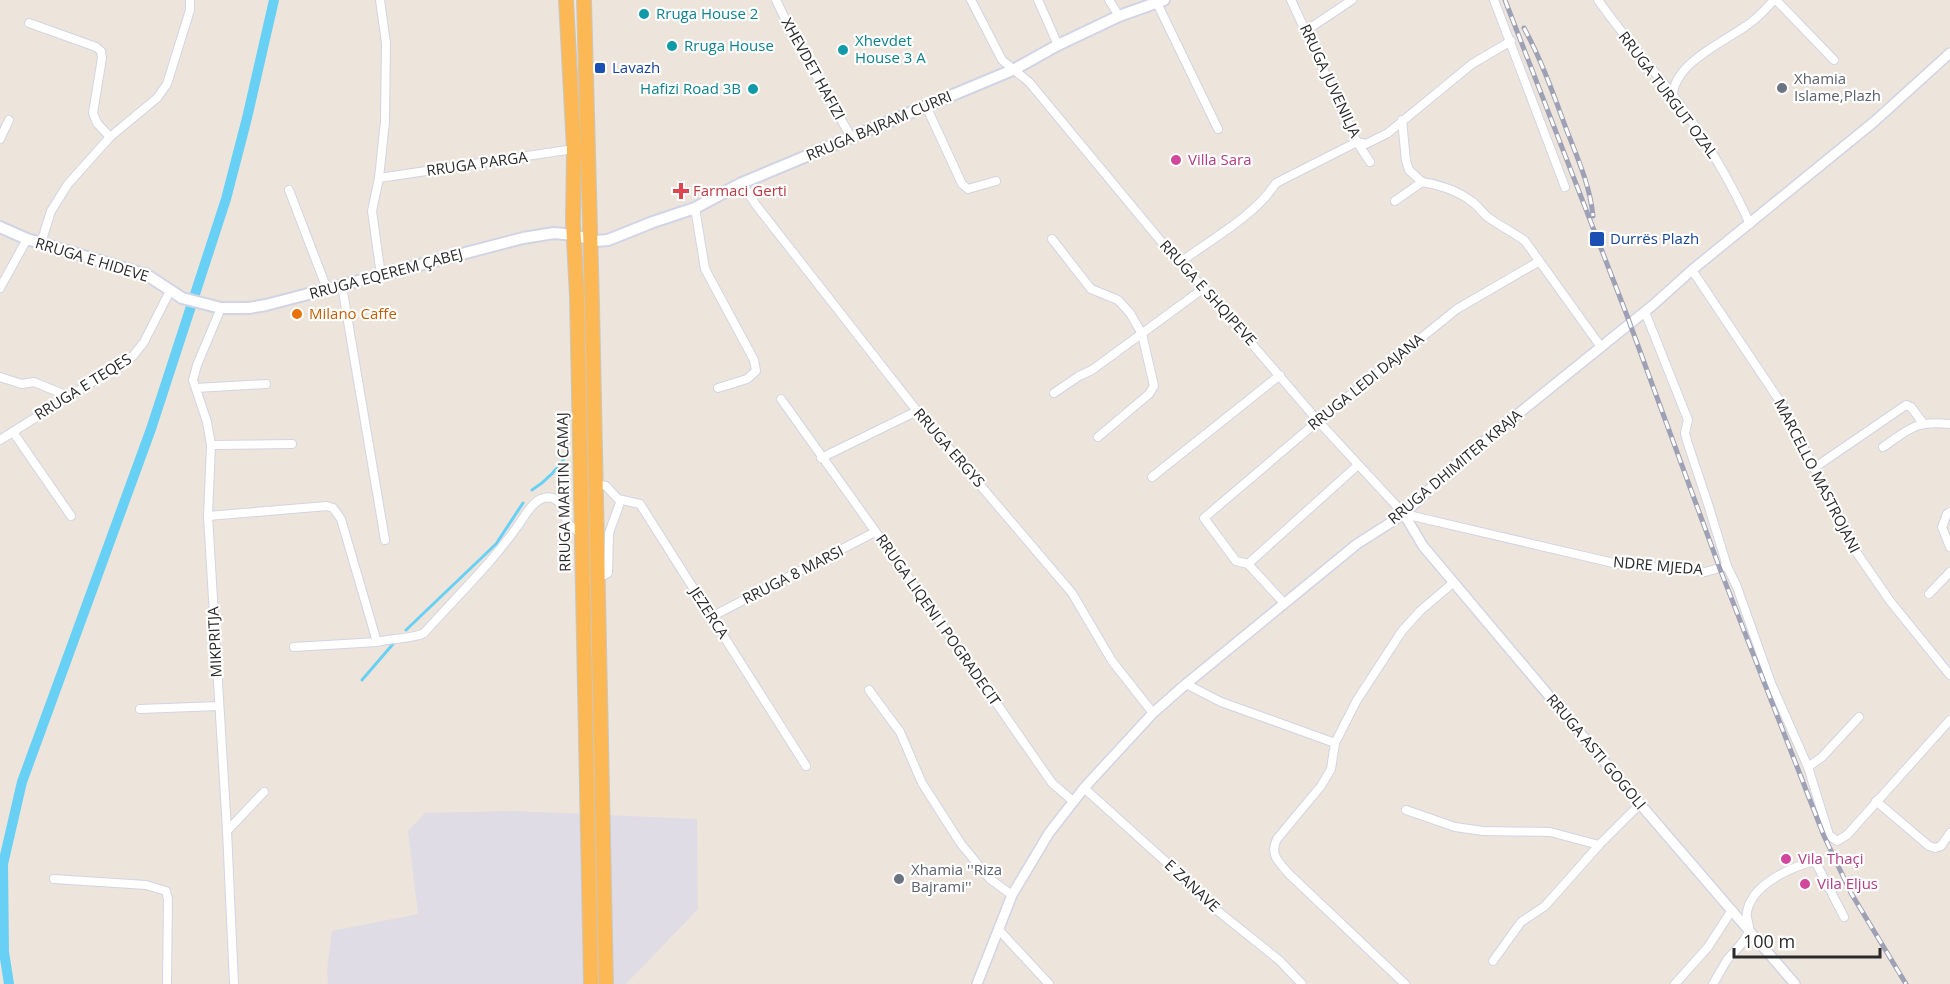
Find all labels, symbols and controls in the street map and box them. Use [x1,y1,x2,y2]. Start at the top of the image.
place label: Rruga House 2 [656,3,758,23]
marker: Rruga House 2 [637,7,651,21]
street label: XHEVDET HAFIZI [778,14,850,123]
street label: RRUGA JUVENILJA [1296,21,1366,141]
street label: RRUGA TURGUT OZAL [1615,27,1723,162]
place label: Xhevdet House 3 A [855,30,926,67]
place label: Rruga House [684,35,774,55]
marker: Rruga House [665,39,679,53]
marker: Xhevdet House 3 A [836,43,850,57]
place label: Lavazh [612,57,660,77]
marker: Lavazh [593,61,607,75]
place label: Xhamia Islame,Plazh [1794,68,1881,105]
place label: Hafizi Road 3B [640,78,741,98]
marker: Xhamia Islame,Plazh [1775,81,1789,95]
marker: Hafizi Road 3B [746,82,760,96]
street label: RRUGA BAJRAM CURRI [803,85,954,165]
street label: RRUGA PARGA [425,146,529,180]
place label: Villa Sara [1188,149,1252,169]
marker: Villa Sara [1169,153,1183,167]
place label: Farmaci Gerti [693,180,787,200]
marker: Farmaci Gerti [674,184,688,198]
place label: Durrës Plazh [1610,228,1699,248]
marker: Durrës Plazh [1588,230,1606,248]
street label: RRUGA E HIDEVE [33,232,152,286]
street label: RRUGA E SHQIPEVE [1156,235,1262,349]
street label: RRUGA EQEREM ÇABEJ [307,243,465,303]
place label: Milano Caffe [309,303,397,323]
marker: Milano Caffe [290,307,304,321]
street label: RRUGA LEDI DAJANA [1303,328,1428,434]
street label: RRUGA E TEQES [30,348,135,424]
street label: MARCELLO MASTROJANI [1770,395,1866,556]
street label: RRUGA ERGYS [910,403,990,491]
street label: RRUGA DHIMITER KRAJA [1383,404,1526,528]
street label: RRUGA MARTIN CAMAJ [552,412,574,572]
street label: RRUGA LIQENI I POGRADECIT [872,530,1006,710]
street label: RRUGA 8 MARSI [739,540,846,608]
street label: NDRE MJEDA [1612,551,1704,579]
street label: JEZERCA [685,581,734,642]
street label: MIKPRITJA [202,606,226,678]
street label: RRUGA ASTI GOGOLI [1543,689,1651,813]
place label: Vila Thaçi [1798,848,1864,868]
marker: Vila Thaçi [1779,852,1793,866]
street label: E ZANAVE [1161,855,1224,916]
place label: Xhamia ''Riza Bajrami'' [911,859,1002,896]
marker: Xhamia ''Riza Bajrami'' [892,872,906,886]
place label: Vila Eljus [1817,873,1878,893]
marker: Vila Eljus [1798,877,1812,891]
scale bar [1734,921,1880,959]
text: 100 m [1743,929,1795,953]

